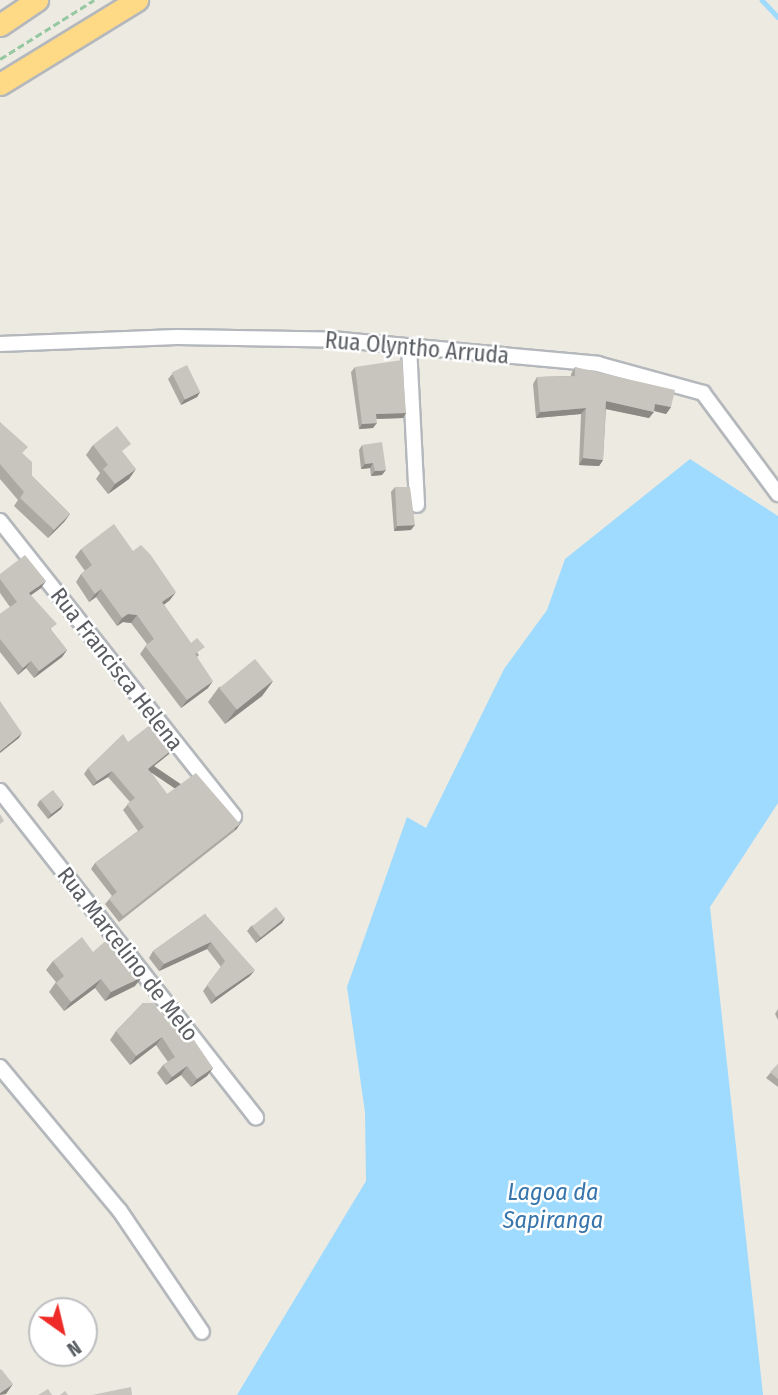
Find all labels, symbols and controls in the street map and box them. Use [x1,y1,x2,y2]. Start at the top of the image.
street label: Rua Olyntho Arruda [324,326,510,370]
street label: Rua Francisca Helena [45,582,189,756]
street label: Rua Marcelino de Melo [51,861,205,1047]
water label: Lagoa da Sapiranga [503,1179,603,1235]
north arrow [28,1297,98,1367]
text: N [63,1335,85,1361]

